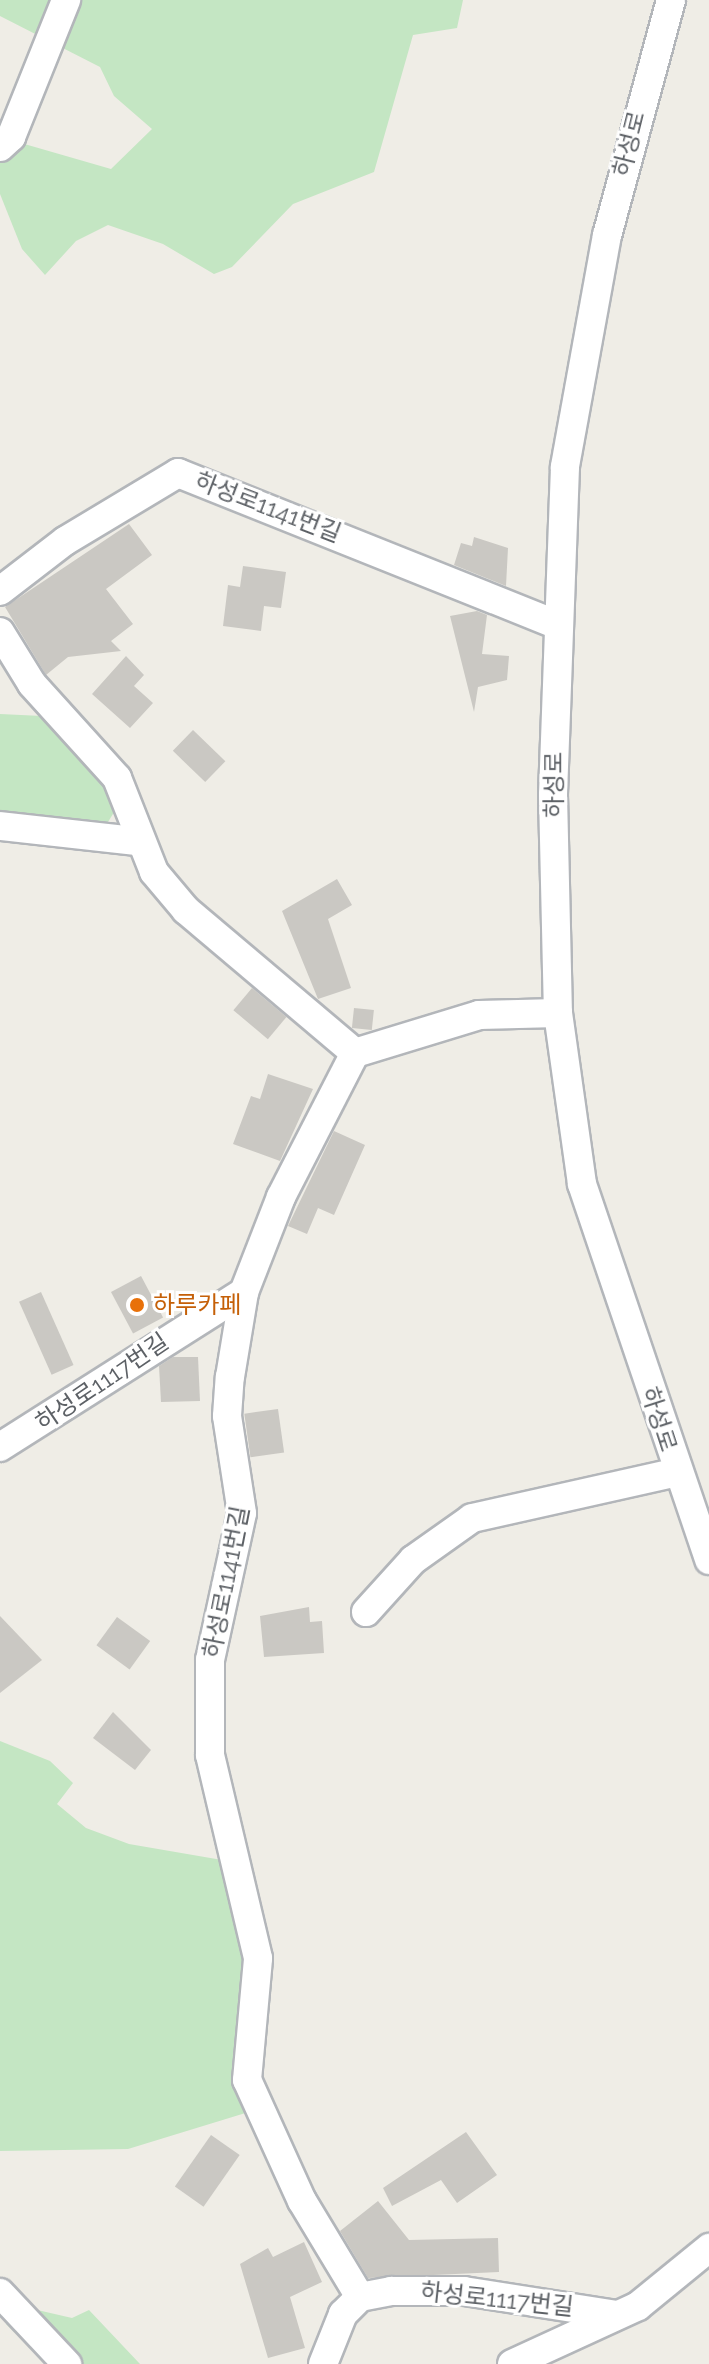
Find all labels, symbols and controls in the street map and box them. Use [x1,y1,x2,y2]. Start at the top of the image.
street label: 하성로 [607,108,651,180]
street label: 하성로1141번길 [191,466,345,548]
street label: 하성로 [540,752,568,818]
place label: 하루카페 [153,1291,241,1319]
marker: 하루카페 [128,1296,146,1314]
street label: 하성로1117번길 [30,1327,174,1437]
street label: 하성로 [635,1383,683,1455]
street label: 하성로1141번길 [197,1504,255,1660]
street label: 하성로1117번길 [419,2277,575,2321]

